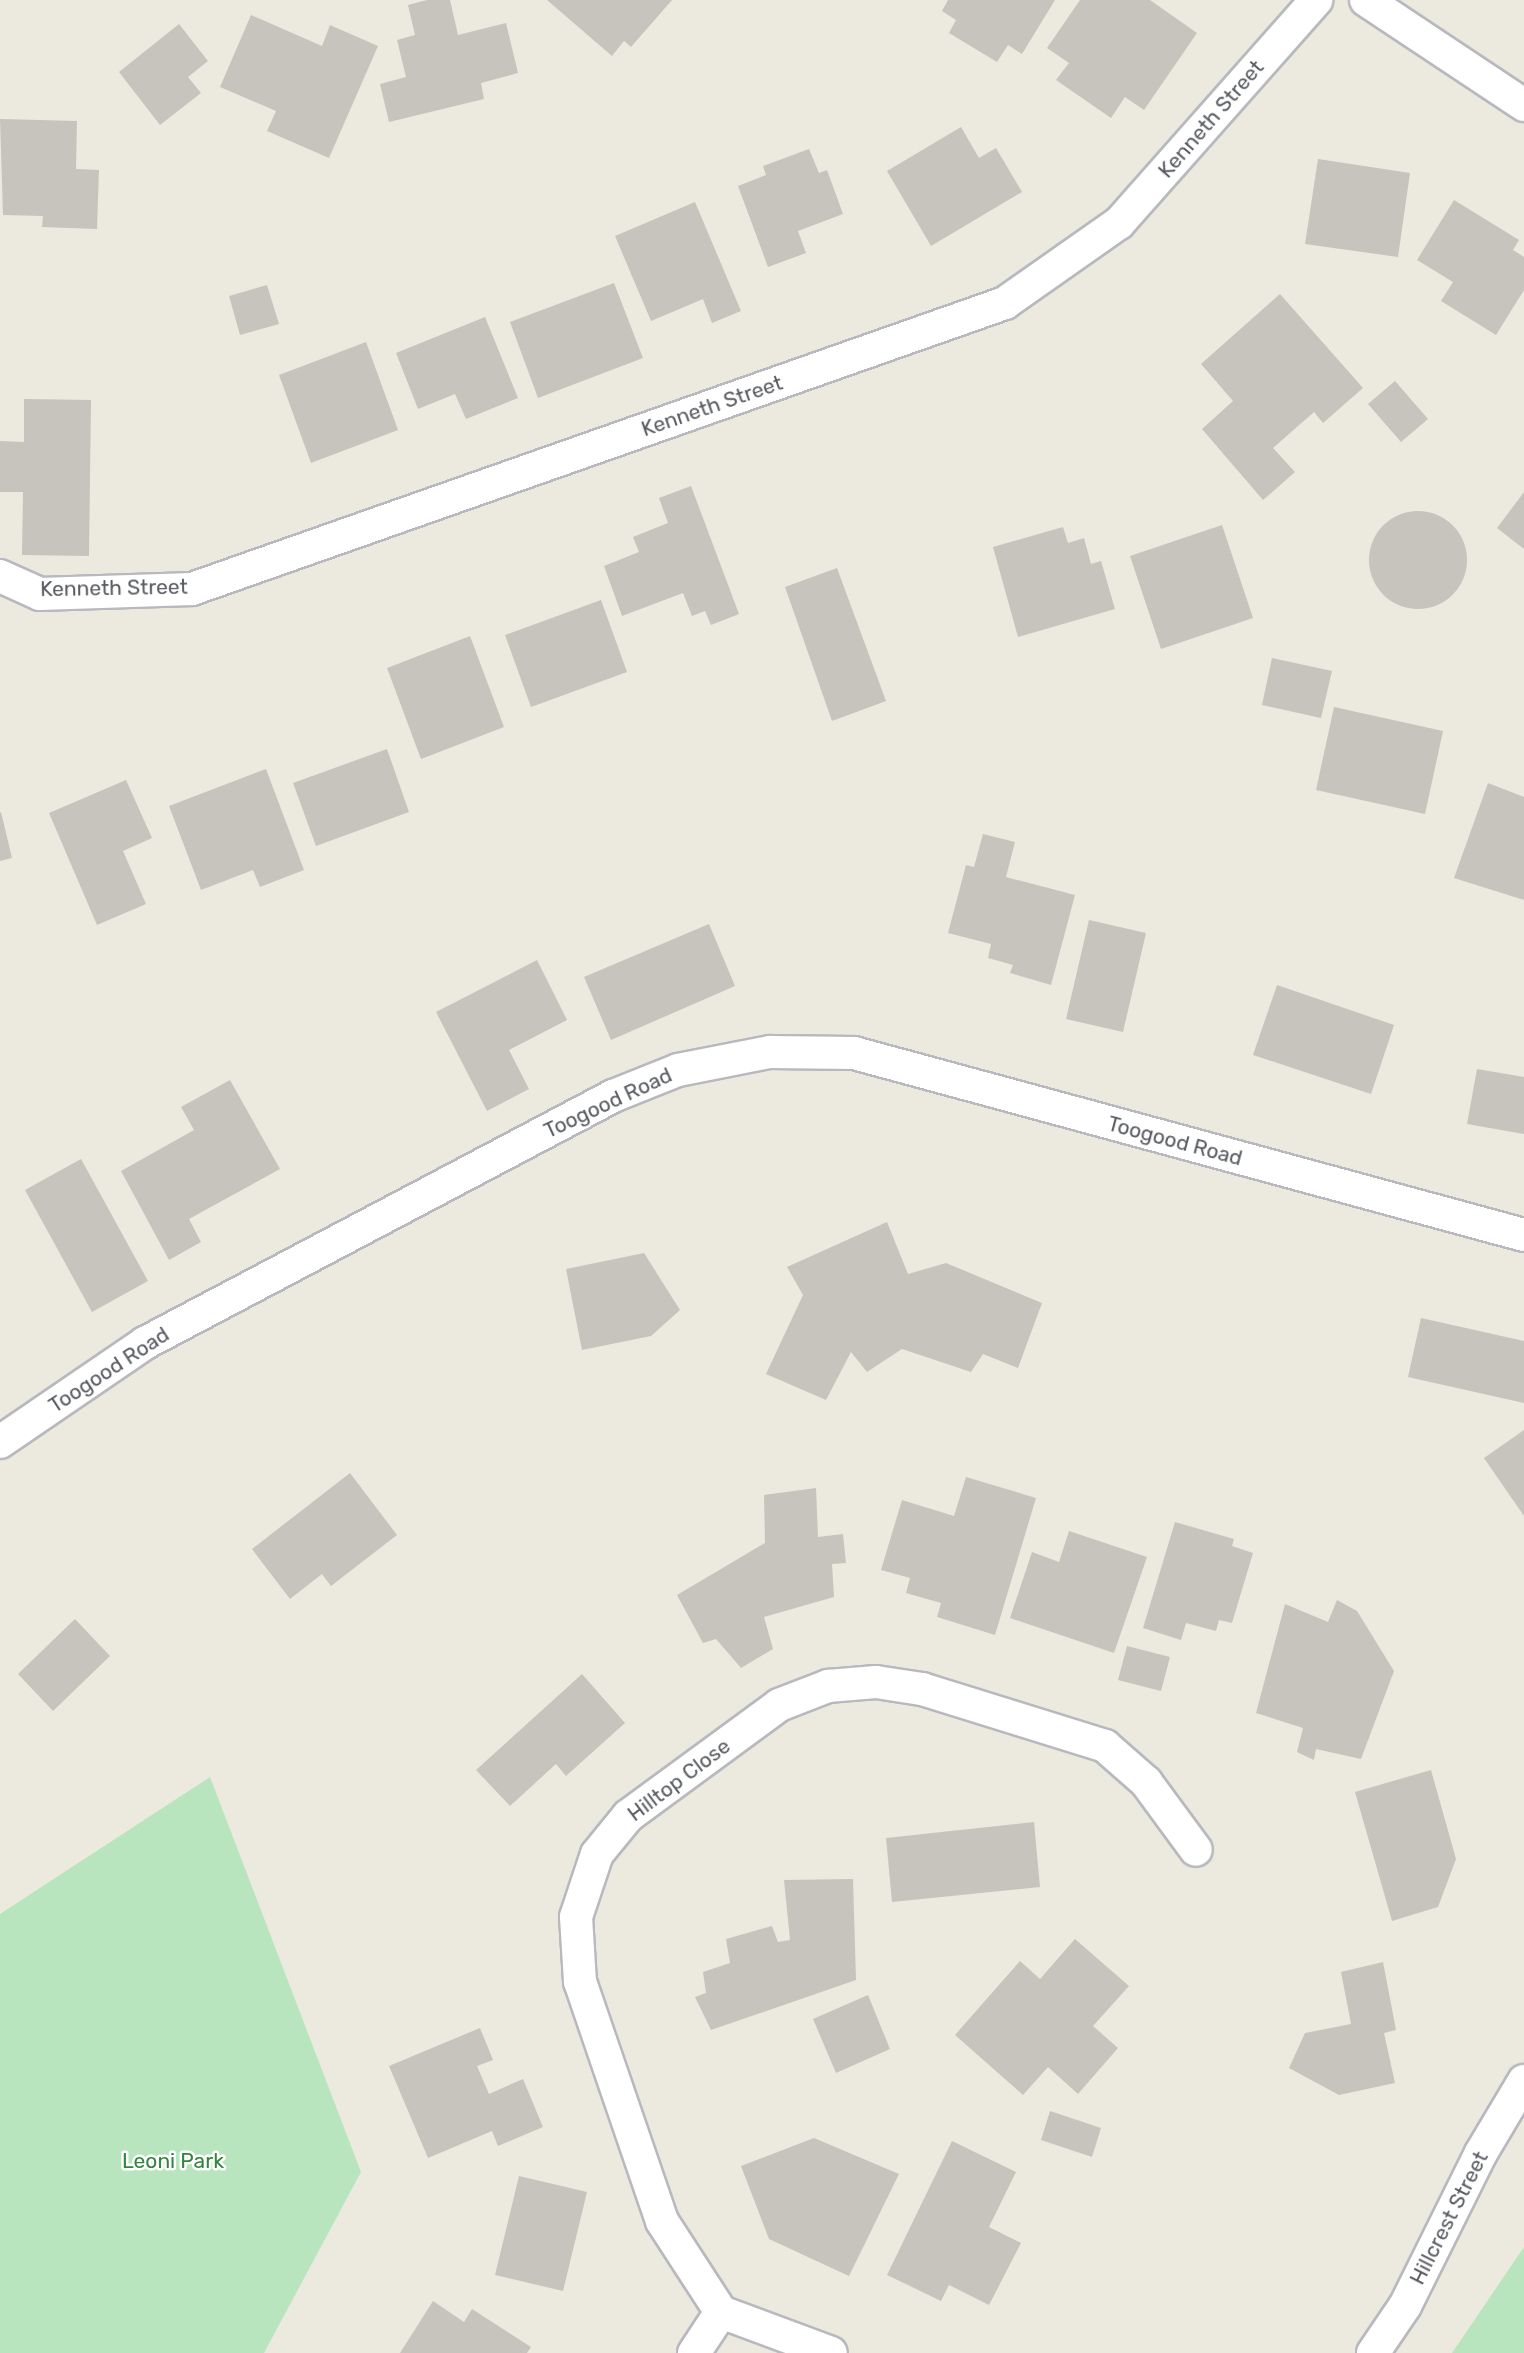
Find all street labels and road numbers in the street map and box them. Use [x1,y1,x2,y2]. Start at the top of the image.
street label: Kenneth Street [1153,55,1269,183]
street label: Kenneth Street [638,370,786,442]
street label: Kenneth Street [40,574,188,602]
street label: Toogood Road [540,1062,676,1144]
street label: Toogood Road [1105,1111,1245,1171]
street label: Toogood Road [44,1322,174,1418]
street label: Hilltop Close [623,1733,735,1827]
street label: Hillcrest Street [1405,2147,1493,2289]

